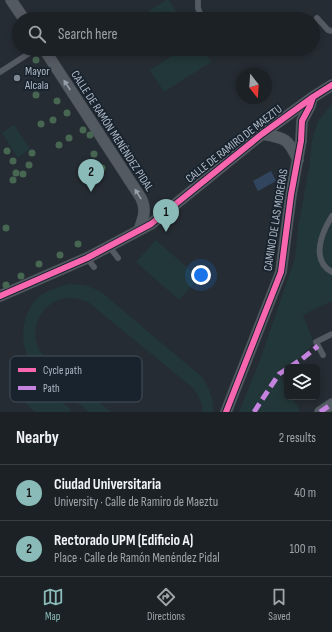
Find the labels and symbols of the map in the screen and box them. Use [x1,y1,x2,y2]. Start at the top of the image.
place label: Mayor Alcala [24,64,50,93]
street label: CALLE DE RAMÓN MENÉNDEZ PIDAL [67,68,157,195]
north arrow [236,68,272,104]
marker: Mayor Alcala [12,73,22,83]
one-way arrow [63,80,71,90]
street label: CALLE DE RAMIRO DE MAEZTU [183,102,285,186]
pin: 2 [78,159,104,192]
street label: CAMINO DE LAS MORERAS [261,168,291,272]
one-way arrow [134,189,142,199]
pin: 1 [153,199,179,232]
your location [191,265,211,285]
legend [10,356,142,402]
text: Cycle path [43,364,82,377]
text: Path [43,382,60,395]

